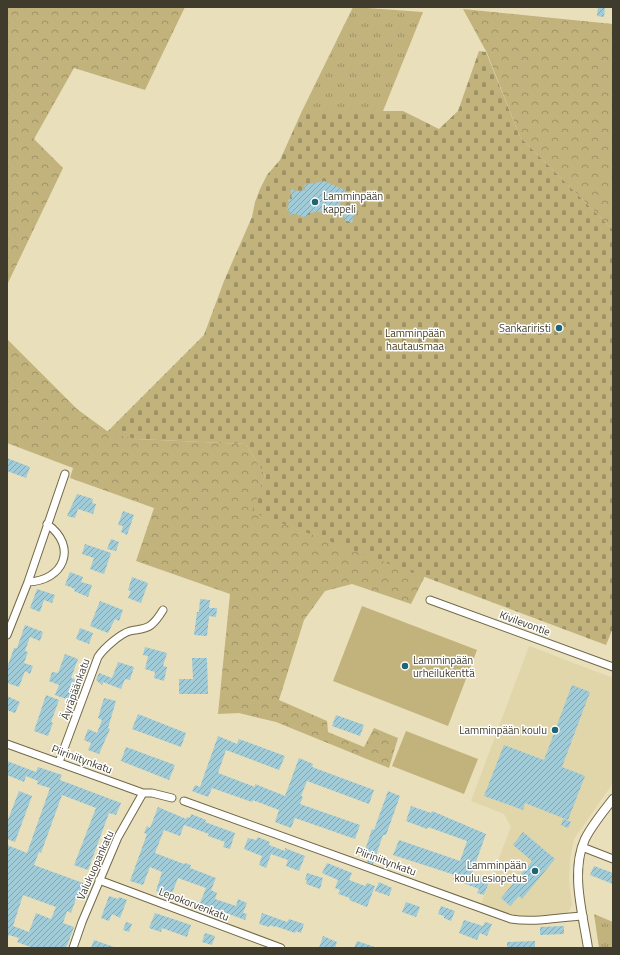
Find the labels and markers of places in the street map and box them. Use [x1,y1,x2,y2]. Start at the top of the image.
place label: Lamminpään kappeli [323,188,383,217]
marker: Lamminpään kappeli [310,197,320,207]
place label: Sankariristi [499,320,551,336]
marker: Sankariristi [554,323,564,333]
place label: Lamminpään urheilukenttä [413,652,475,681]
marker: Lamminpään urheilukenttä [400,661,410,671]
place label: Lamminpään koulu [459,722,547,738]
marker: Lamminpään koulu [550,725,560,735]
place label: Lamminpään koulu esiopetus [454,857,527,886]
marker: Lamminpään koulu esiopetus [530,866,540,876]

